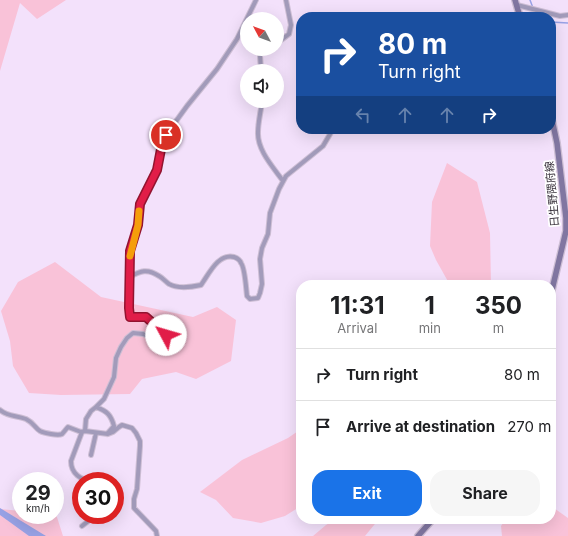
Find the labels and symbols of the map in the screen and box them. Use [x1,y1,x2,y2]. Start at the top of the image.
north arrow [240,12,284,56]
pin [149,118,183,152]
street label: 日生野隈府線 [542,161,562,227]
position arrow [145,314,187,356]
speed limit sign: 30 [72,472,124,524]

